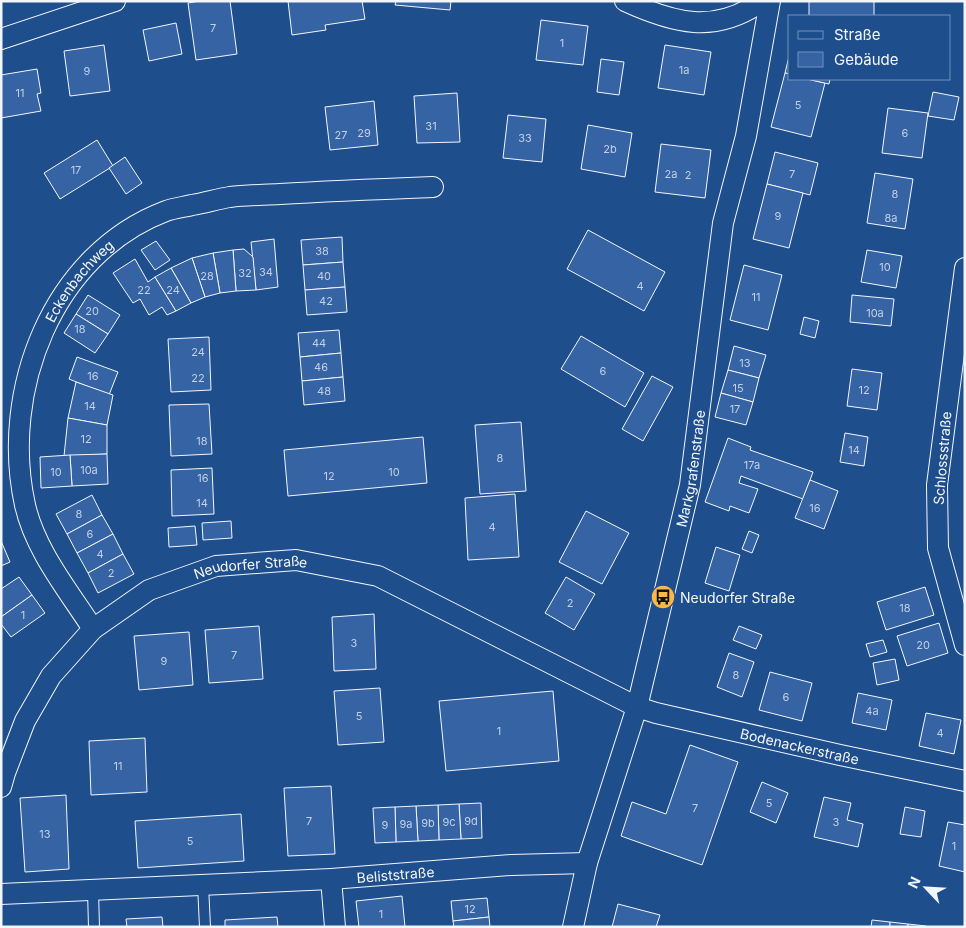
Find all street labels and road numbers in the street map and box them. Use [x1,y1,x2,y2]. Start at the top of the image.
street label: Eckenbachweg [41,236,116,325]
street label: Markgrafenstraße [672,409,708,529]
street label: Schlossstraße [929,411,955,505]
street label: Neudorfer Straße [191,551,309,582]
street label: Bodenackerstraße [739,724,861,767]
street label: Beliststraße [356,862,435,885]

